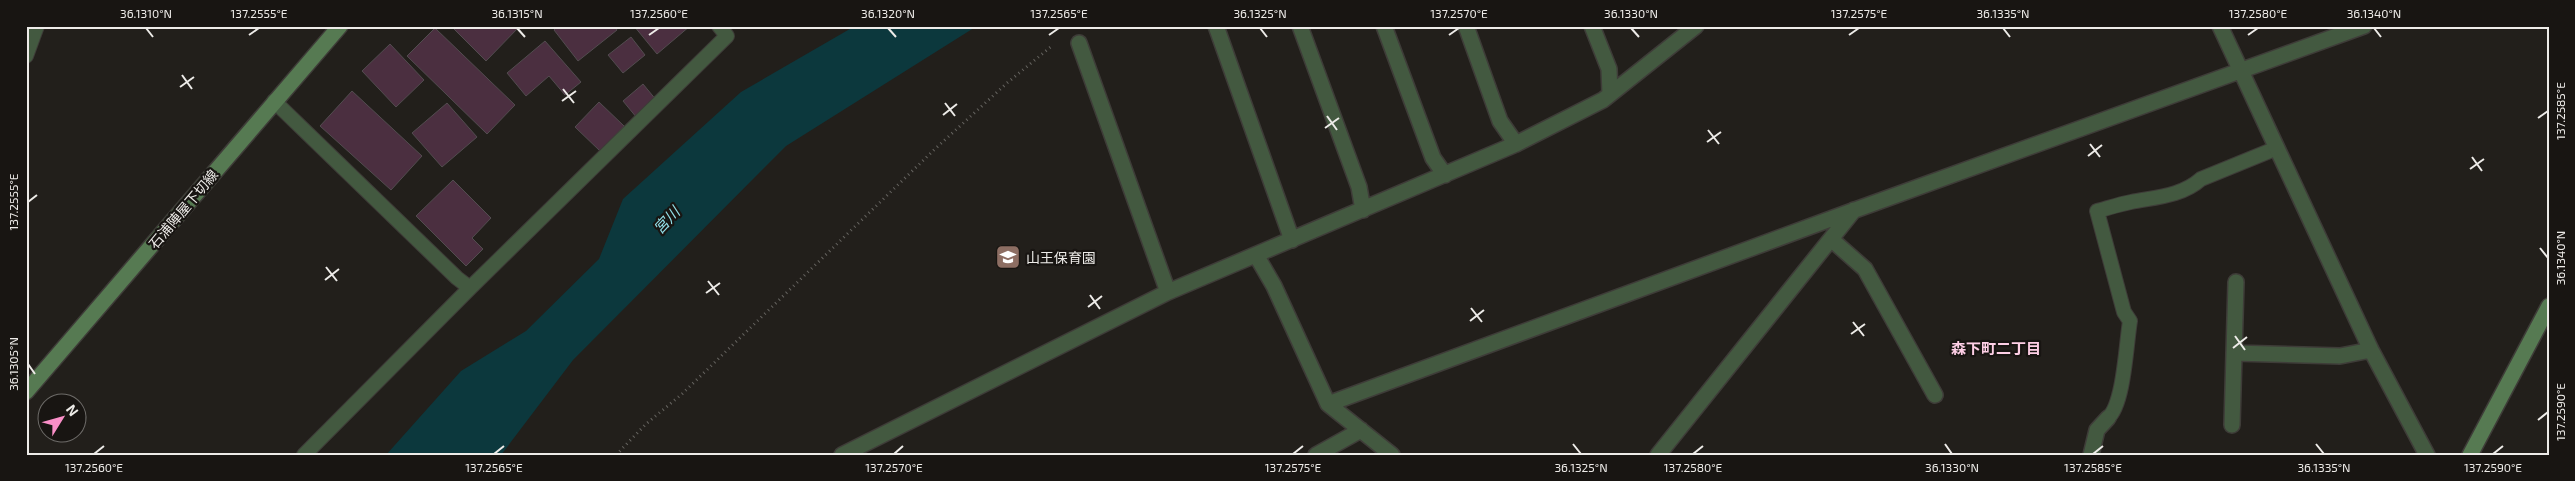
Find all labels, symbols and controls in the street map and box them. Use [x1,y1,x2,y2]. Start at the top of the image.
text: 36.1310°N [120,6,172,20]
text: 137.2555°E [231,6,288,20]
text: 36.1315°N [491,6,543,20]
text: 137.2560°E [630,6,688,20]
text: 36.1320°N [861,6,915,20]
text: 137.2565°E [1030,6,1088,20]
text: 36.1325°N [1233,6,1287,20]
text: 137.2570°E [1430,6,1488,20]
text: 36.1330°N [1604,6,1658,20]
text: 137.2575°E [1831,6,1888,20]
text: 36.1335°N [1976,6,2030,20]
text: 137.2580°E [2229,6,2288,20]
text: 36.1340°N [2347,6,2401,20]
text: 137.2585°E [2553,82,2567,140]
street label: 石浦陣屋下切線 [145,166,221,252]
text: 137.2555°E [6,173,20,230]
water label: 宮川 [649,201,684,237]
text: 36.1340°N [2553,231,2567,285]
school or university icon: 山王保育園 [995,244,1021,270]
place label: 山王保育園 [1026,249,1096,266]
text: 36.1305°N [6,337,20,391]
district label: 森下町二丁目 [1951,339,2041,357]
text: 137.2590°E [2553,383,2567,441]
north arrow [38,394,88,444]
text: N [63,401,83,419]
text: 137.2560°E [65,460,123,474]
text: 137.2565°E [465,460,523,474]
text: 137.2570°E [865,460,923,474]
text: 137.2575°E [1265,460,1322,474]
text: 36.1325°N [1554,460,1608,474]
text: 137.2580°E [1664,460,1723,474]
text: 36.1330°N [1925,460,1979,474]
text: 137.2585°E [2064,460,2122,474]
text: 36.1335°N [2297,460,2351,474]
text: 137.2590°E [2464,460,2522,474]

